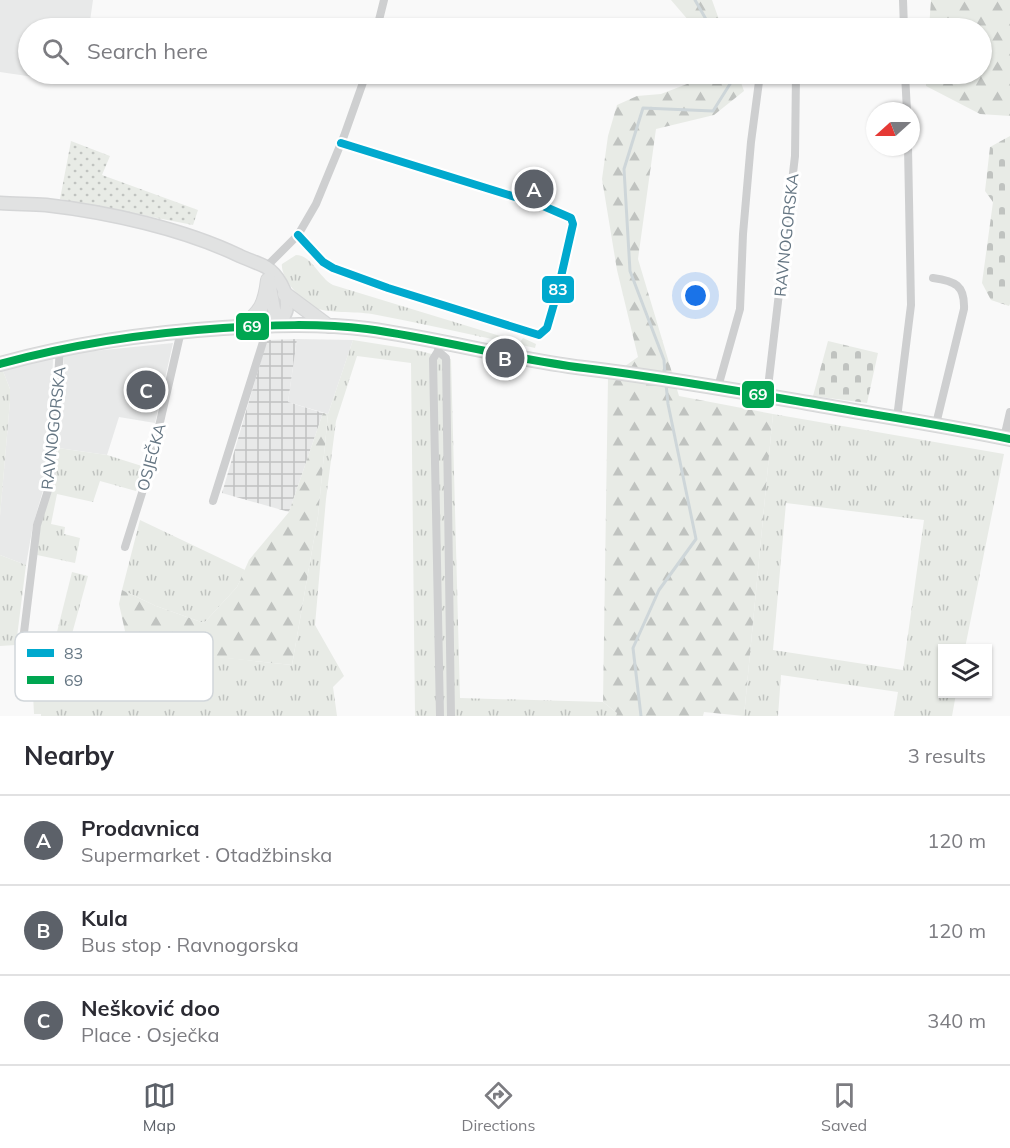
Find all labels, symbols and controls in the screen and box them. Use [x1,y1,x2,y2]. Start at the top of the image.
search box [18,18,992,84]
icon: search [39,35,72,68]
text: Search here [87,37,208,65]
north arrow [866,102,920,156]
pin: A [514,166,554,212]
street label: RAVNOGORSKA [770,172,802,298]
line badge: 83 [541,275,575,304]
text: 83 [548,279,568,299]
your location [681,281,710,310]
line badge: 69 [235,312,270,341]
text: 69 [242,316,262,336]
pin: B [486,336,524,380]
street label: RAVNOGORSKA [37,365,69,491]
pin: C [126,368,166,412]
line badge: 69 [741,380,775,409]
text: 69 [748,384,768,404]
street label: OSJEČKA [132,421,170,493]
legend [15,632,213,701]
text: 83 [64,643,83,663]
map controls [938,644,992,698]
button: layers [938,644,992,698]
text: 69 [64,670,83,690]
text: Nearby [24,739,114,772]
text: 3 results [908,743,986,768]
text: Prodavnica [81,814,200,842]
text: A [36,828,51,853]
text: 120 m [927,828,986,853]
text: Supermarket · Otadžbinska [81,842,332,867]
text: Kula [81,904,128,932]
text: B [37,918,50,943]
text: 120 m [927,918,986,943]
text: Bus stop · Ravnogorska [81,932,299,957]
text: Nešković doo [81,994,220,1022]
text: C [37,1008,50,1033]
text: 340 m [927,1008,986,1033]
text: Place · Osječka [81,1022,220,1047]
tab: Map [143,1079,176,1135]
tab: Directions [461,1079,535,1135]
tab: Saved [821,1079,867,1135]

